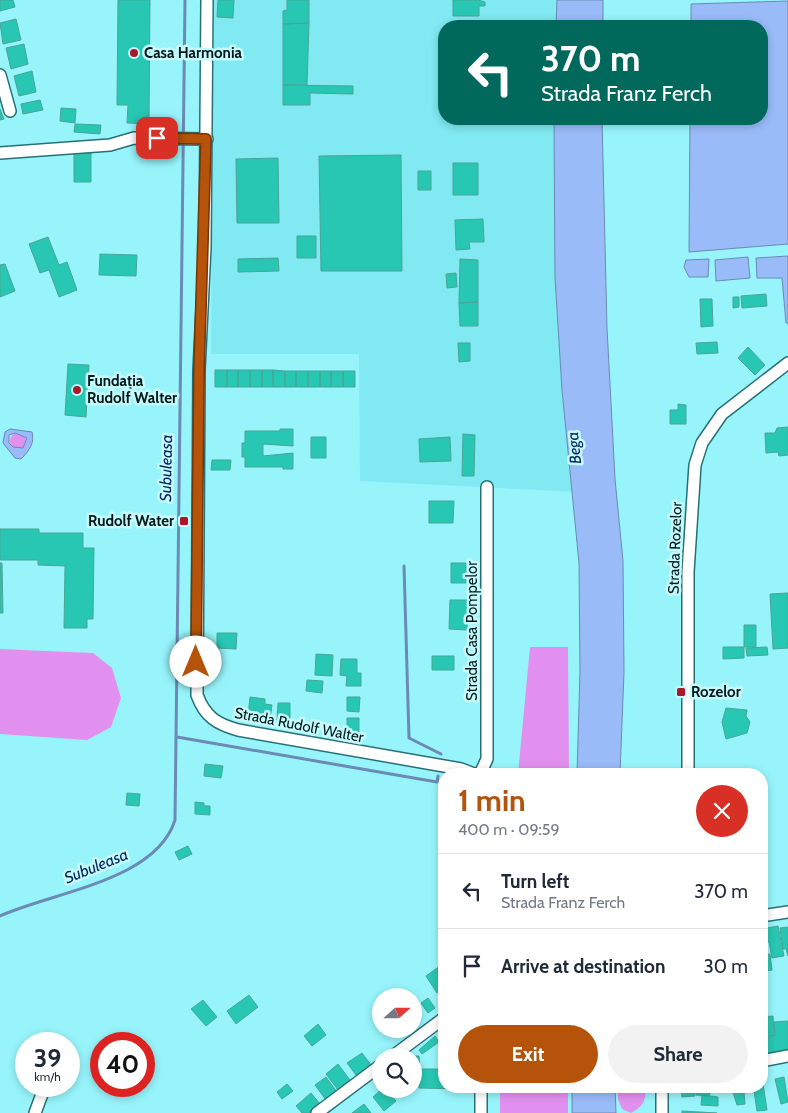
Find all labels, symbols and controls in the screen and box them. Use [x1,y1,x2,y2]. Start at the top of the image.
text: 370 m [541,37,640,80]
icon: left [458,40,523,105]
place label: Casa Harmonia [144,44,242,62]
marker: Casa Harmonia [128,47,140,59]
text: Strada Franz Ferch [541,80,712,107]
pin [136,117,178,159]
icon: arrive [143,124,171,152]
place label: Fundația Rudolf Walter [87,372,177,407]
marker: Fundația Rudolf Walter [71,384,83,396]
water label: Bega [563,431,585,465]
water label: Subuleasa [156,434,176,502]
street label: Strada Rozelor [664,501,686,594]
place label: Rudolf Water [88,512,174,530]
marker: Rudolf Water [178,515,190,527]
street label: Strada Casa Pompelor [463,561,481,701]
position arrow [169,635,221,687]
place label: Rozelor [691,683,741,701]
marker: Rozelor [675,686,687,698]
street label: Strada Rudolf Walter [233,704,365,746]
text: 1 min [458,782,526,819]
button: close [696,785,748,837]
text: 400 m · 09:59 [458,820,560,839]
water label: Subuleasa [61,845,131,887]
text: Turn left [501,870,569,893]
icon: left [458,877,486,905]
text: 370 m [694,880,748,903]
text: Strada Franz Ferch [501,893,625,912]
icon: arrive [458,952,486,980]
text: Arrive at destination [501,955,665,978]
text: 30 m [704,955,748,978]
north arrow [372,988,422,1038]
map controls [372,988,422,1098]
button: Exit [458,1025,598,1083]
button: Share [608,1025,748,1083]
speed limit sign: 40 [90,1032,155,1097]
text: 39 [34,1043,61,1073]
button: search [372,1048,422,1098]
text: km/h [34,1069,61,1084]

